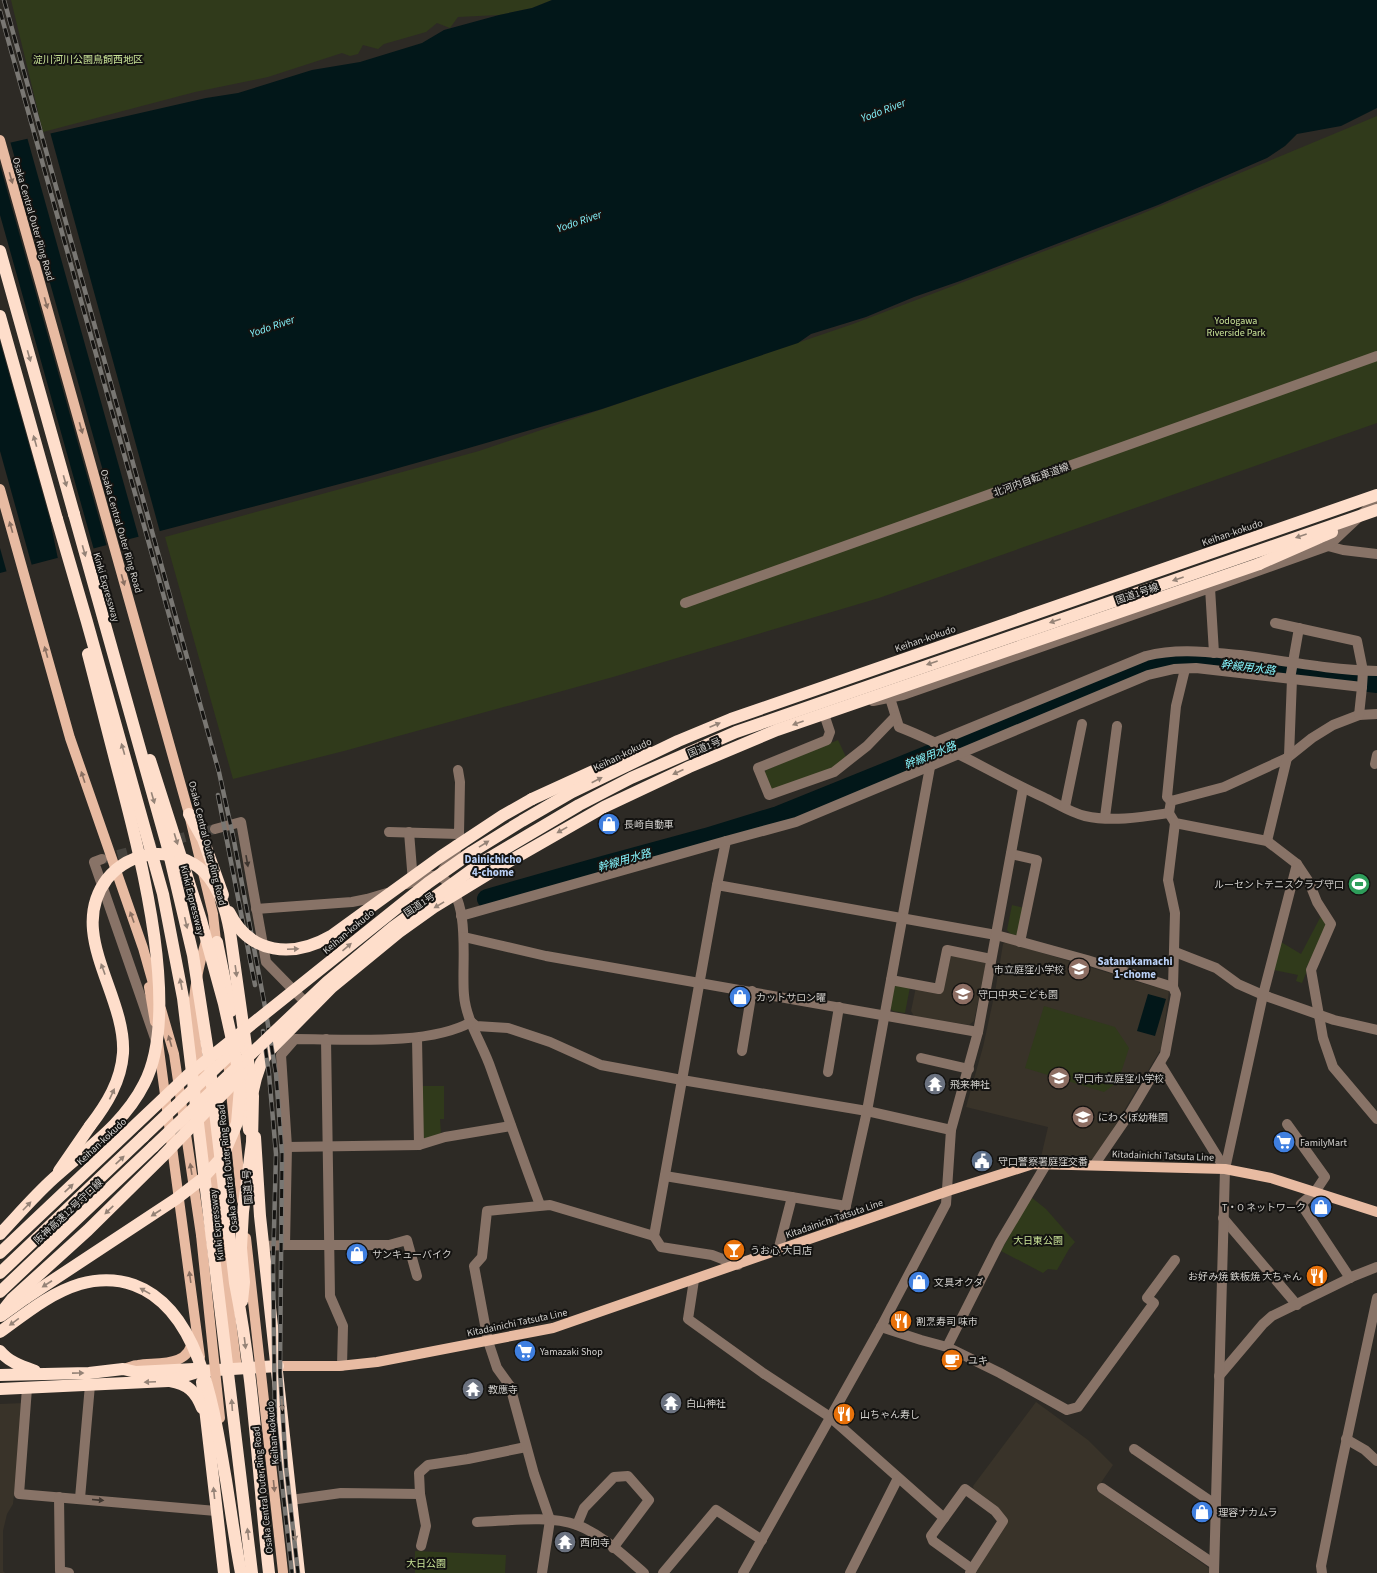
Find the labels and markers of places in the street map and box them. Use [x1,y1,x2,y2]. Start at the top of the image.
shop icon: 長崎自動車 [596,811,622,837]
place label: 長崎自動車 [624,818,674,832]
sports icon: ルーセントテニスクラブ守口 [1346,871,1372,897]
place label: ルーセントテニスクラブ守口 [1214,878,1344,892]
school or university icon: 市立庭窪小学校 [1066,956,1092,982]
place label: 市立庭窪小学校 [994,963,1064,977]
school or university icon: 守口中央こども園 [950,981,976,1007]
shop icon: カットサロン曜 [727,984,753,1010]
place label: 守口中央こども園 [978,988,1058,1002]
place label: カットサロン曜 [756,991,826,1005]
school or university icon: 守口市立庭窪小学校 [1046,1065,1072,1091]
temple icon: 飛来神社 [922,1071,948,1097]
place label: 守口市立庭窪小学校 [1074,1072,1164,1086]
place label: 飛来神社 [950,1078,990,1092]
school or university icon: にわくぼ幼稚園 [1070,1104,1096,1130]
place label: にわくぼ幼稚園 [1098,1111,1168,1125]
supermarket icon: FamilyMart [1271,1129,1297,1155]
place label: FamilyMart [1300,1136,1347,1150]
public building icon: 守口警察署庭窪交番 [969,1148,995,1174]
place label: 守口警察署庭窪交番 [998,1155,1088,1169]
shop icon: T・O ネットワーク [1308,1194,1334,1220]
place label: T・O ネットワーク [1222,1201,1306,1215]
bar icon: うお心 大日店 [721,1237,747,1263]
shop icon: サンキューバイク [344,1241,370,1267]
place label: うお心 大日店 [750,1244,812,1258]
place label: サンキューバイク [372,1248,452,1262]
restaurant icon: お好み焼 鉄板焼 大ちゃん [1304,1263,1330,1289]
shop icon: 文具オクダ [906,1269,932,1295]
place label: お好み焼 鉄板焼 大ちゃん [1188,1270,1302,1284]
place label: 文具オクダ [934,1276,983,1290]
restaurant icon: 割烹寿司 味市 [888,1308,914,1334]
place label: 割烹寿司 味市 [916,1315,978,1329]
supermarket icon: Yamazaki Shop [512,1338,538,1364]
place label: Yamazaki Shop [539,1345,603,1359]
cafe icon: ユキ [939,1347,965,1373]
place label: ユキ [968,1354,988,1368]
temple icon: 教應寺 [460,1376,486,1402]
place label: 教應寺 [488,1383,518,1397]
temple icon: 白山神社 [658,1390,684,1416]
place label: 白山神社 [686,1397,726,1411]
restaurant icon: 山ちゃん寿し [831,1401,857,1427]
place label: 山ちゃん寿し [860,1408,920,1422]
shop icon: 理容ナカムラ [1189,1499,1215,1525]
place label: 理容ナカムラ [1218,1506,1278,1520]
temple icon: 西向寺 [552,1529,578,1555]
place label: 西向寺 [580,1536,610,1550]

